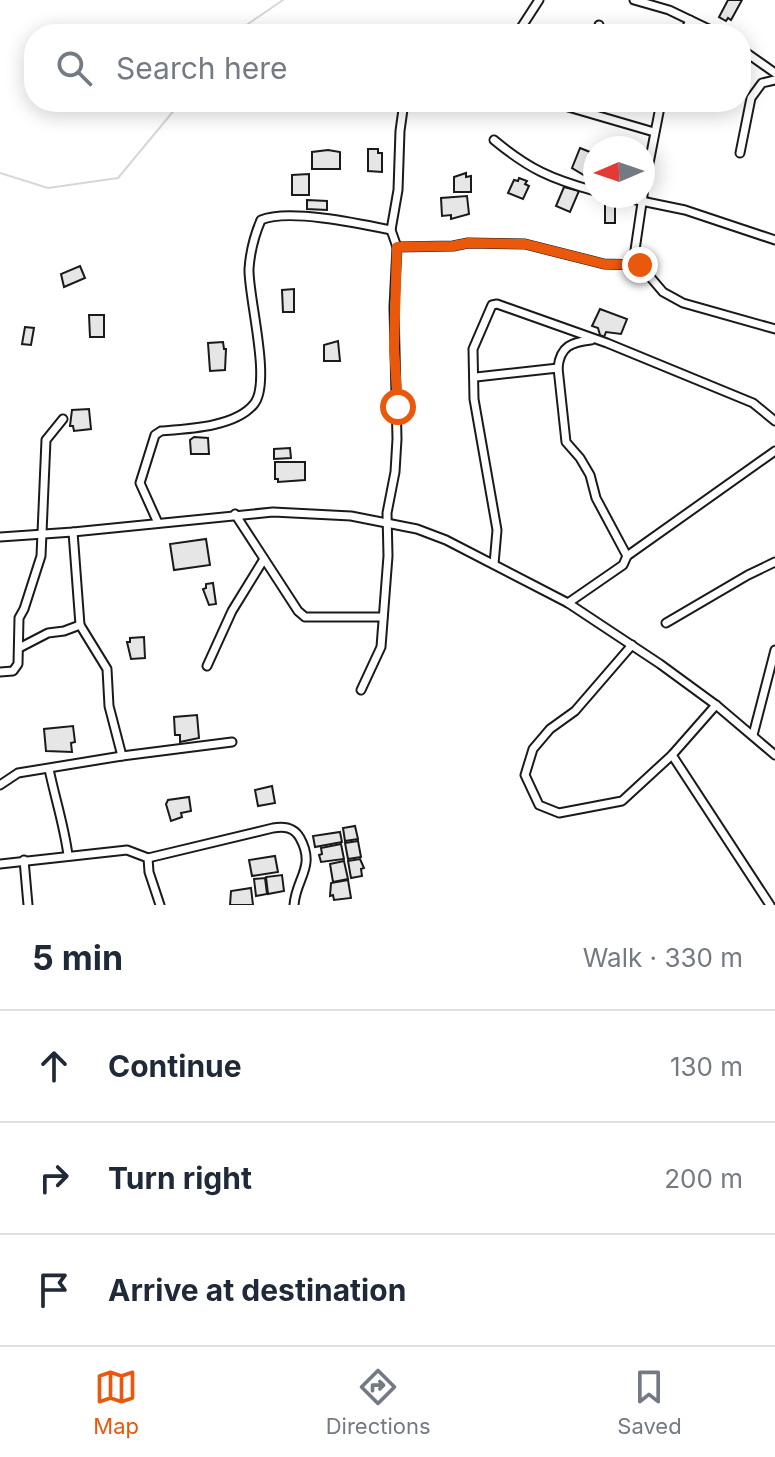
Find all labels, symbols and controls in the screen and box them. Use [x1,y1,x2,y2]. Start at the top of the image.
search box [24,24,751,112]
icon: search [52,46,96,90]
text: Search here [116,50,288,86]
north arrow [583,136,655,208]
route end [622,247,658,283]
route start [380,389,416,425]
text: 5 min [32,937,123,978]
text: Walk · 330 m [583,942,743,973]
icon: ahead [32,1044,76,1088]
text: Continue [108,1048,242,1084]
text: 130 m [670,1051,743,1082]
icon: right [32,1156,76,1200]
text: Turn right [108,1160,252,1196]
text: 200 m [664,1163,743,1194]
icon: arrive [32,1268,76,1312]
text: Arrive at destination [108,1272,406,1308]
tab: Map [93,1365,139,1439]
tab: Directions [326,1365,431,1439]
tab: Saved [617,1365,682,1439]

